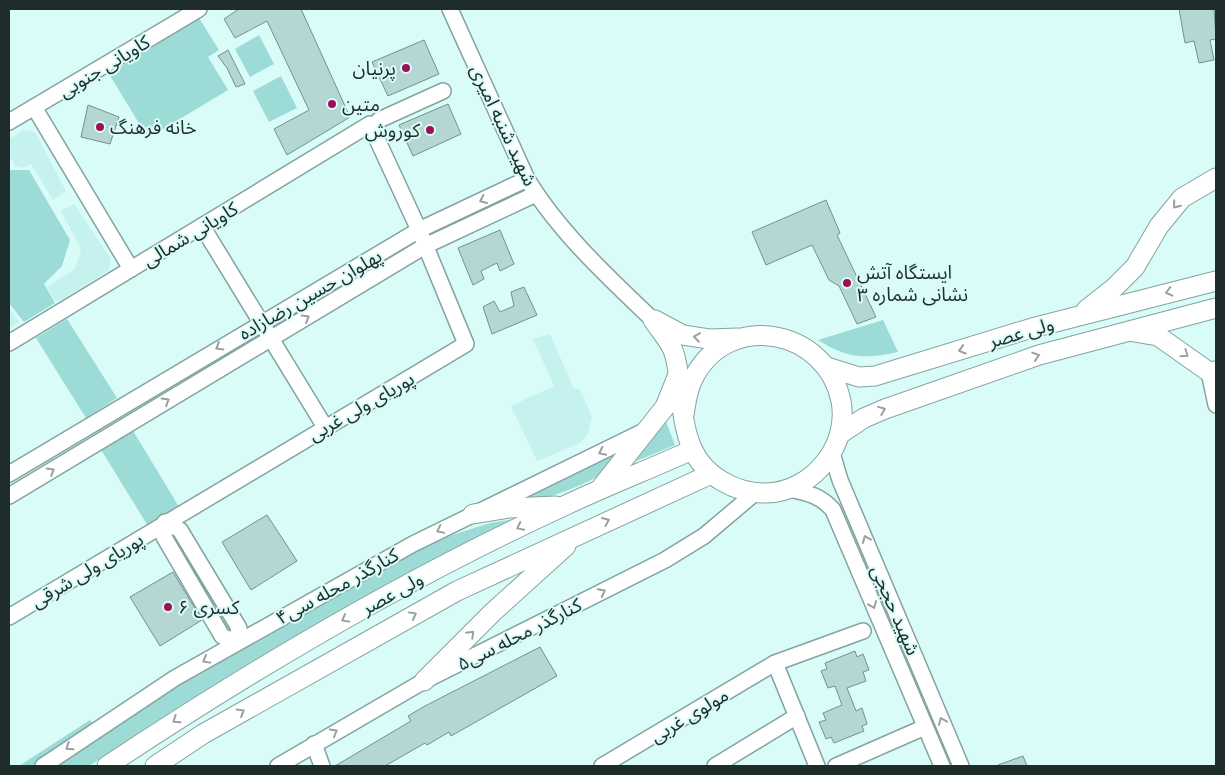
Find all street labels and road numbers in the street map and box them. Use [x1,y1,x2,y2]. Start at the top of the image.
street label: کاویانی جنوبی [55,30,155,103]
street label: شهید شنبه امیری [465,61,541,190]
street label: کاویانی شمالی [139,197,243,272]
street label: پهلوان حسین رضازاده [235,245,387,346]
street label: ولی عصر [985,313,1057,353]
street label: پوریای ولی غربی [305,368,419,447]
street label: پوریای ولی شرقی [27,529,148,614]
street label: کنارگذر محله سی۴ [272,544,404,630]
street label: شهید حججی [866,562,924,659]
street label: ولی عصر [357,568,427,620]
street label: کنارگذر محله سی۵ [454,594,586,676]
street label: مولوی غربی [646,684,733,748]

